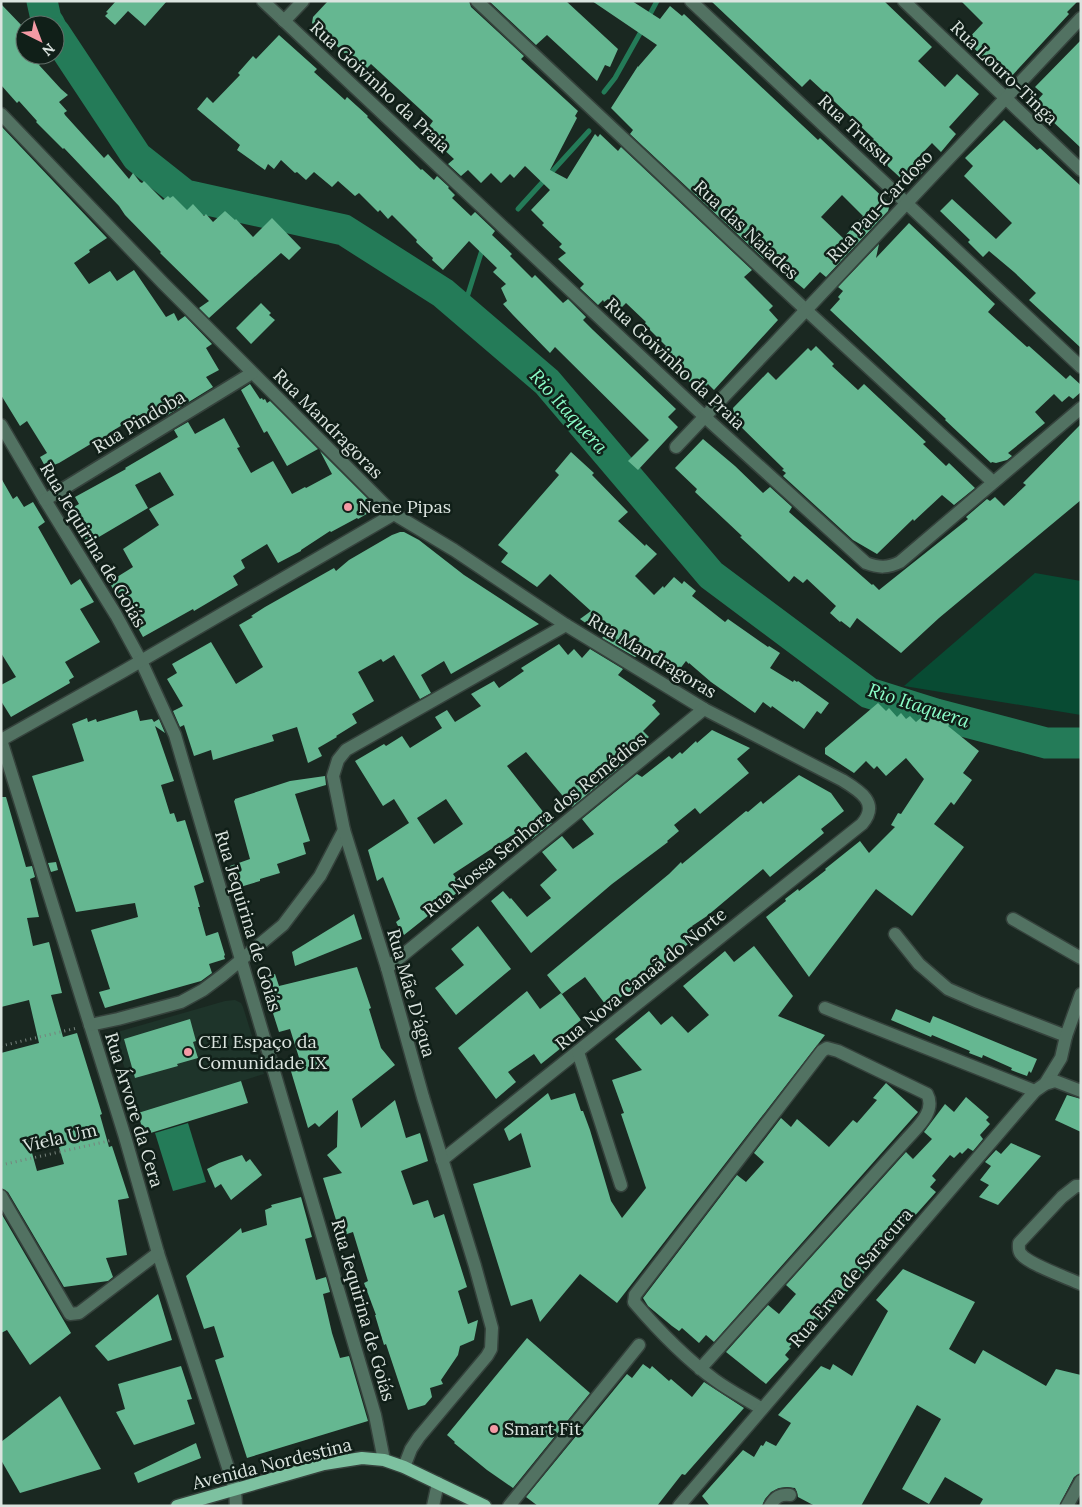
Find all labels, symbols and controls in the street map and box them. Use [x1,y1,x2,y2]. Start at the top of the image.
north arrow [15,15,65,65]
street label: Rua Goivinho da Praia [305,16,455,158]
street label: Rua Louro-Tinga [946,16,1063,130]
text: N [39,39,59,60]
street label: Rua Trussu [813,89,897,170]
street label: Rua Pau-Cardoso [822,145,938,267]
street label: Rua das Naiades [689,175,804,284]
street label: Rua Goivinho da Praia [600,293,750,435]
street label: Rua Mandragoras [269,364,388,483]
water label: Rio Itaquera [525,364,614,459]
street label: Rua Pindoba [88,385,189,458]
street label: Rua Jequirina de Goiás [35,458,152,631]
place label: Nene Pipas [358,495,451,518]
marker: Nene Pipas [342,501,354,513]
street label: Rua Mandragoras [584,608,721,703]
water label: Rio Itaquera [865,677,973,733]
street label: Rua Nossa Senhora dos Remédios [418,727,651,922]
street label: Rua Jequirina de Goiás [210,827,287,1014]
street label: Rua Nova Canaã do Norte [550,902,731,1055]
street label: Rua Mãe D'água [382,926,441,1060]
street label: Rua Árvore da Cera [100,1029,169,1190]
place label: CEI Espaço da Comunidade IX [198,1030,327,1074]
marker: CEI Espaço da Comunidade IX [182,1046,194,1058]
street label: Viela Um [20,1118,99,1157]
street label: Rua Erva de Saracura [784,1203,917,1352]
street label: Rua Jequirina de Goiás [326,1216,400,1404]
place label: Smart Fit [504,1417,581,1440]
marker: Smart Fit [488,1423,500,1435]
street label: Avenida Nordestina [189,1433,354,1495]

